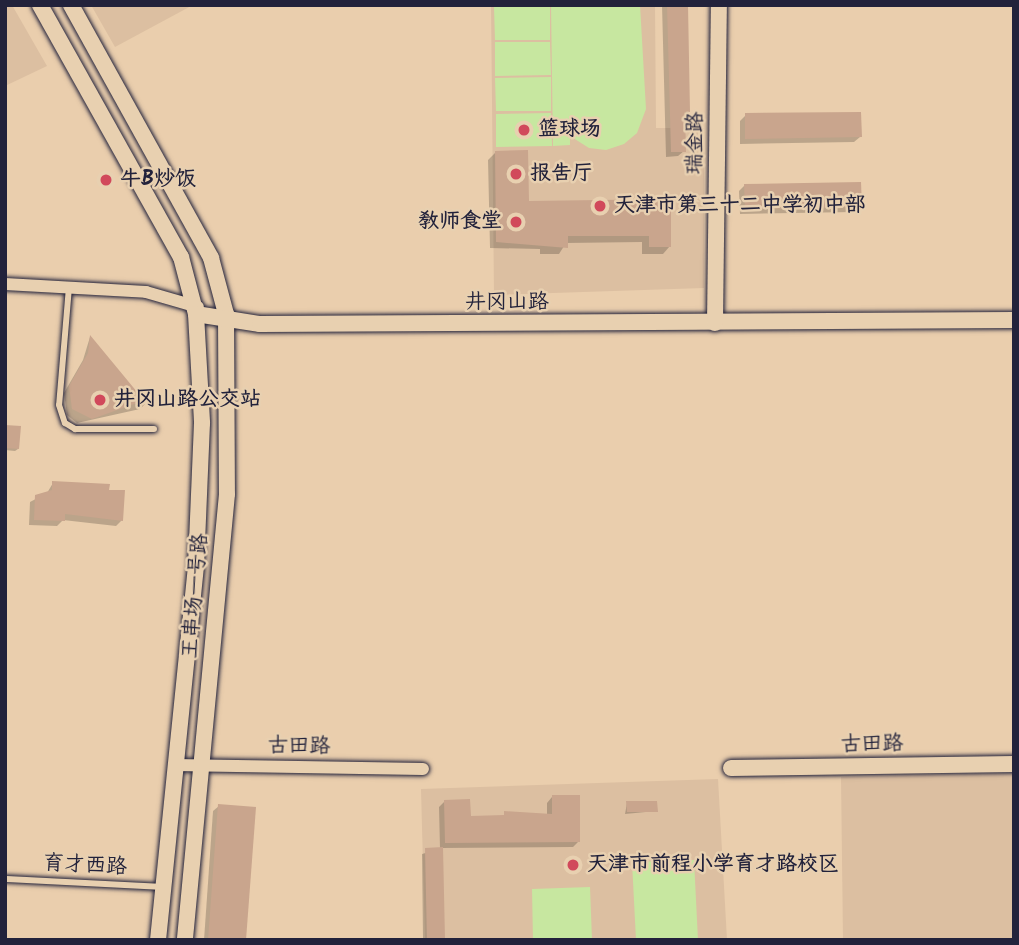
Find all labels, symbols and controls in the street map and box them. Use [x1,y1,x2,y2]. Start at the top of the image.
street label: 瑞金路 [683,111,709,175]
place label: 篮球场 [538,117,601,143]
marker: 篮球场 [516,122,532,138]
place label: 报告厅 [530,161,593,187]
marker: 报告厅 [508,166,524,182]
place label: 牛B炒饭 [120,167,196,193]
marker: 牛B炒饭 [98,172,114,188]
place label: 天津市第三十二中学初中部 [614,193,866,219]
marker: 天津市第三十二中学初中部 [592,198,608,214]
place label: 教师食堂 [418,209,502,235]
marker: 教师食堂 [508,214,524,230]
street label: 井冈山路 [465,290,549,316]
place label: 井冈山路公交站 [114,387,261,413]
marker: 井冈山路公交站 [92,392,108,408]
street label: 王串场一号路 [178,532,214,660]
street label: 古田路 [840,732,904,758]
street label: 古田路 [267,734,331,760]
street label: 育才西路 [42,851,128,881]
place label: 天津市前程小学育才路校区 [587,852,839,878]
marker: 天津市前程小学育才路校区 [565,857,581,873]

